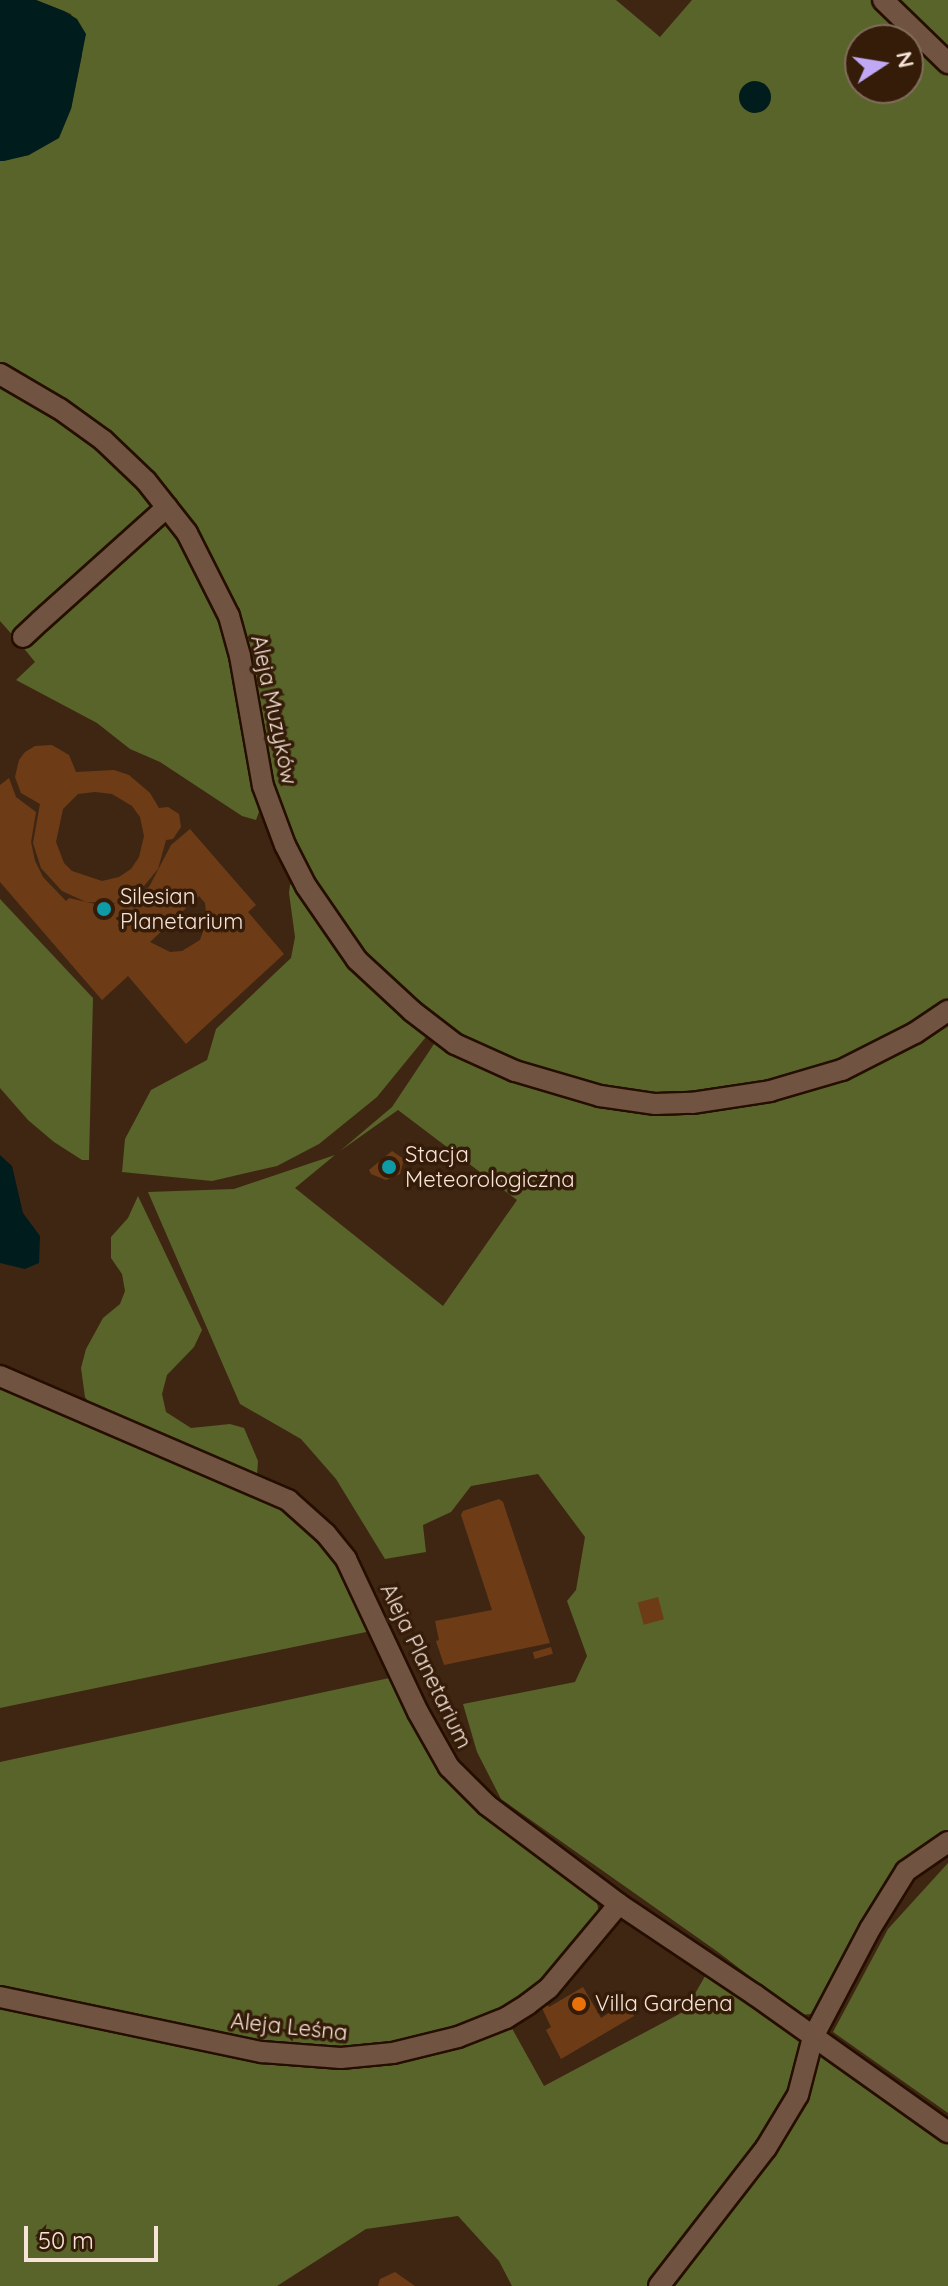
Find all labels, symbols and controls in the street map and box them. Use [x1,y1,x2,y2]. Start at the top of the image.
north arrow [844,24,924,104]
text: N [890,49,921,70]
street label: Aleja Muzyków [245,633,303,787]
place label: Silesian Planetarium [120,883,243,934]
marker: Silesian Planetarium [95,900,113,918]
place label: Stacja Meteorologiczna [405,1141,575,1192]
marker: Stacja Meteorologiczna [380,1158,398,1176]
street label: Aleja Planetarium [375,1579,477,1753]
place label: Villa Gardena [595,1991,733,2017]
marker: Villa Gardena [570,1995,588,2013]
street label: Aleja Leśna [229,2008,349,2046]
scale bar [28,2210,162,2260]
text: 50 m [38,2225,94,2255]

